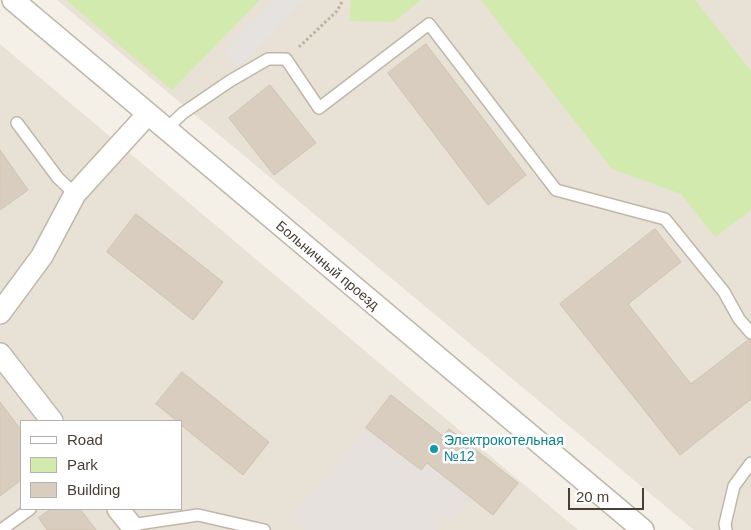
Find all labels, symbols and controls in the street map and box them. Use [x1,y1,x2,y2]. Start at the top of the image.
street label: Больничный проезд [272,218,382,314]
legend [20,420,182,510]
text: Road [67,431,103,448]
place label: Электрокотельная №12 [444,433,564,466]
marker: Электрокотельная №12 [428,443,440,455]
text: Park [67,456,98,473]
scale bar [571,478,647,510]
text: Building [67,481,120,498]
text: 20 m [576,488,609,505]

